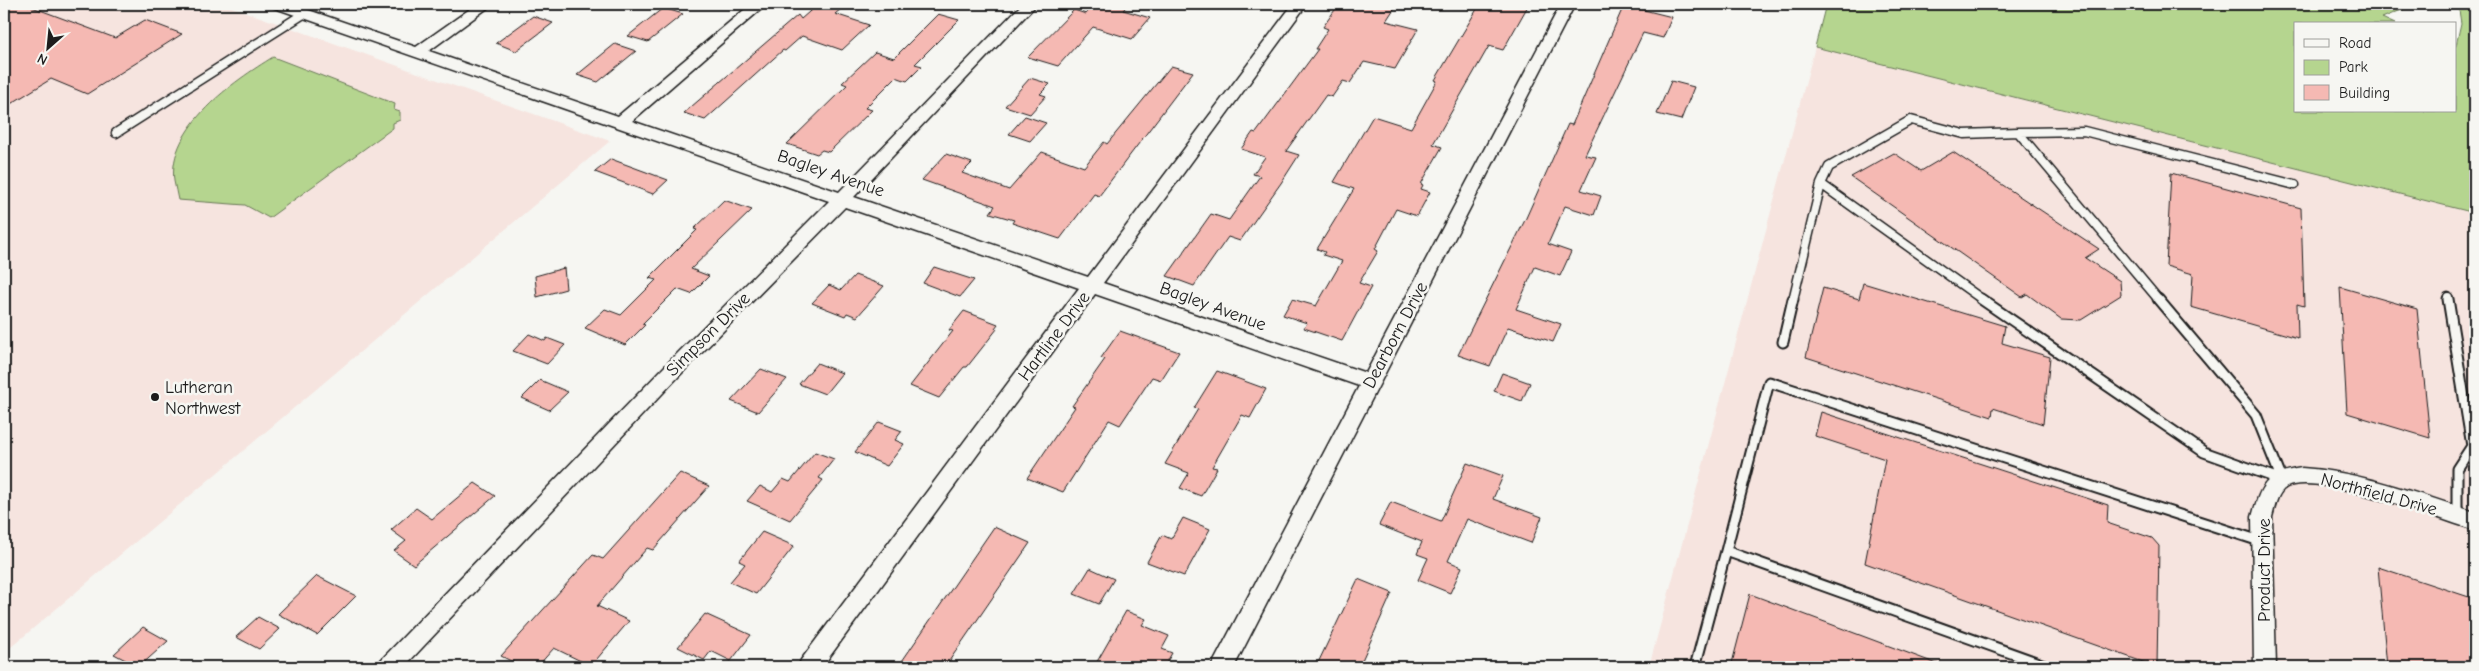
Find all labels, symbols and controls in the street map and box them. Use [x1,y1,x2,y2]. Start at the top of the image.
north arrow [22,22,72,72]
legend [2294,22,2456,112]
text: Road [2339,34,2371,52]
text: N [34,49,50,69]
text: Park [2339,58,2368,76]
text: Building [2339,84,2390,102]
street label: Bagley Avenue [775,145,887,202]
street label: Bagley Avenue [1157,277,1269,335]
street label: Dearborn Drive [1359,278,1432,392]
street label: Simpson Drive [662,288,755,381]
street label: Hartline Drive [1014,288,1095,385]
place label: Lutheran Northwest [165,377,241,419]
marker: Lutheran Northwest [149,391,161,403]
street label: Northfield Drive [2318,469,2439,520]
street label: Product Drive [2254,518,2275,622]

